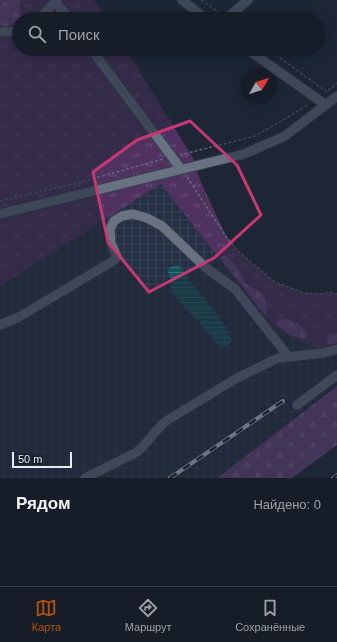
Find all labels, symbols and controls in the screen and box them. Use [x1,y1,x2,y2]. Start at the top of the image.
search box [12,12,325,56]
icon: search [26,23,48,45]
text: Поиск [58,26,100,43]
north arrow [241,68,277,104]
scale bar [12,450,72,469]
text: 50 m [18,453,42,465]
text: Рядом [16,494,71,513]
text: Найдено: 0 [253,497,321,512]
tab: Карта [32,597,61,633]
tab: Маршрут [125,597,172,633]
tab: Сохранённые [235,597,305,633]

